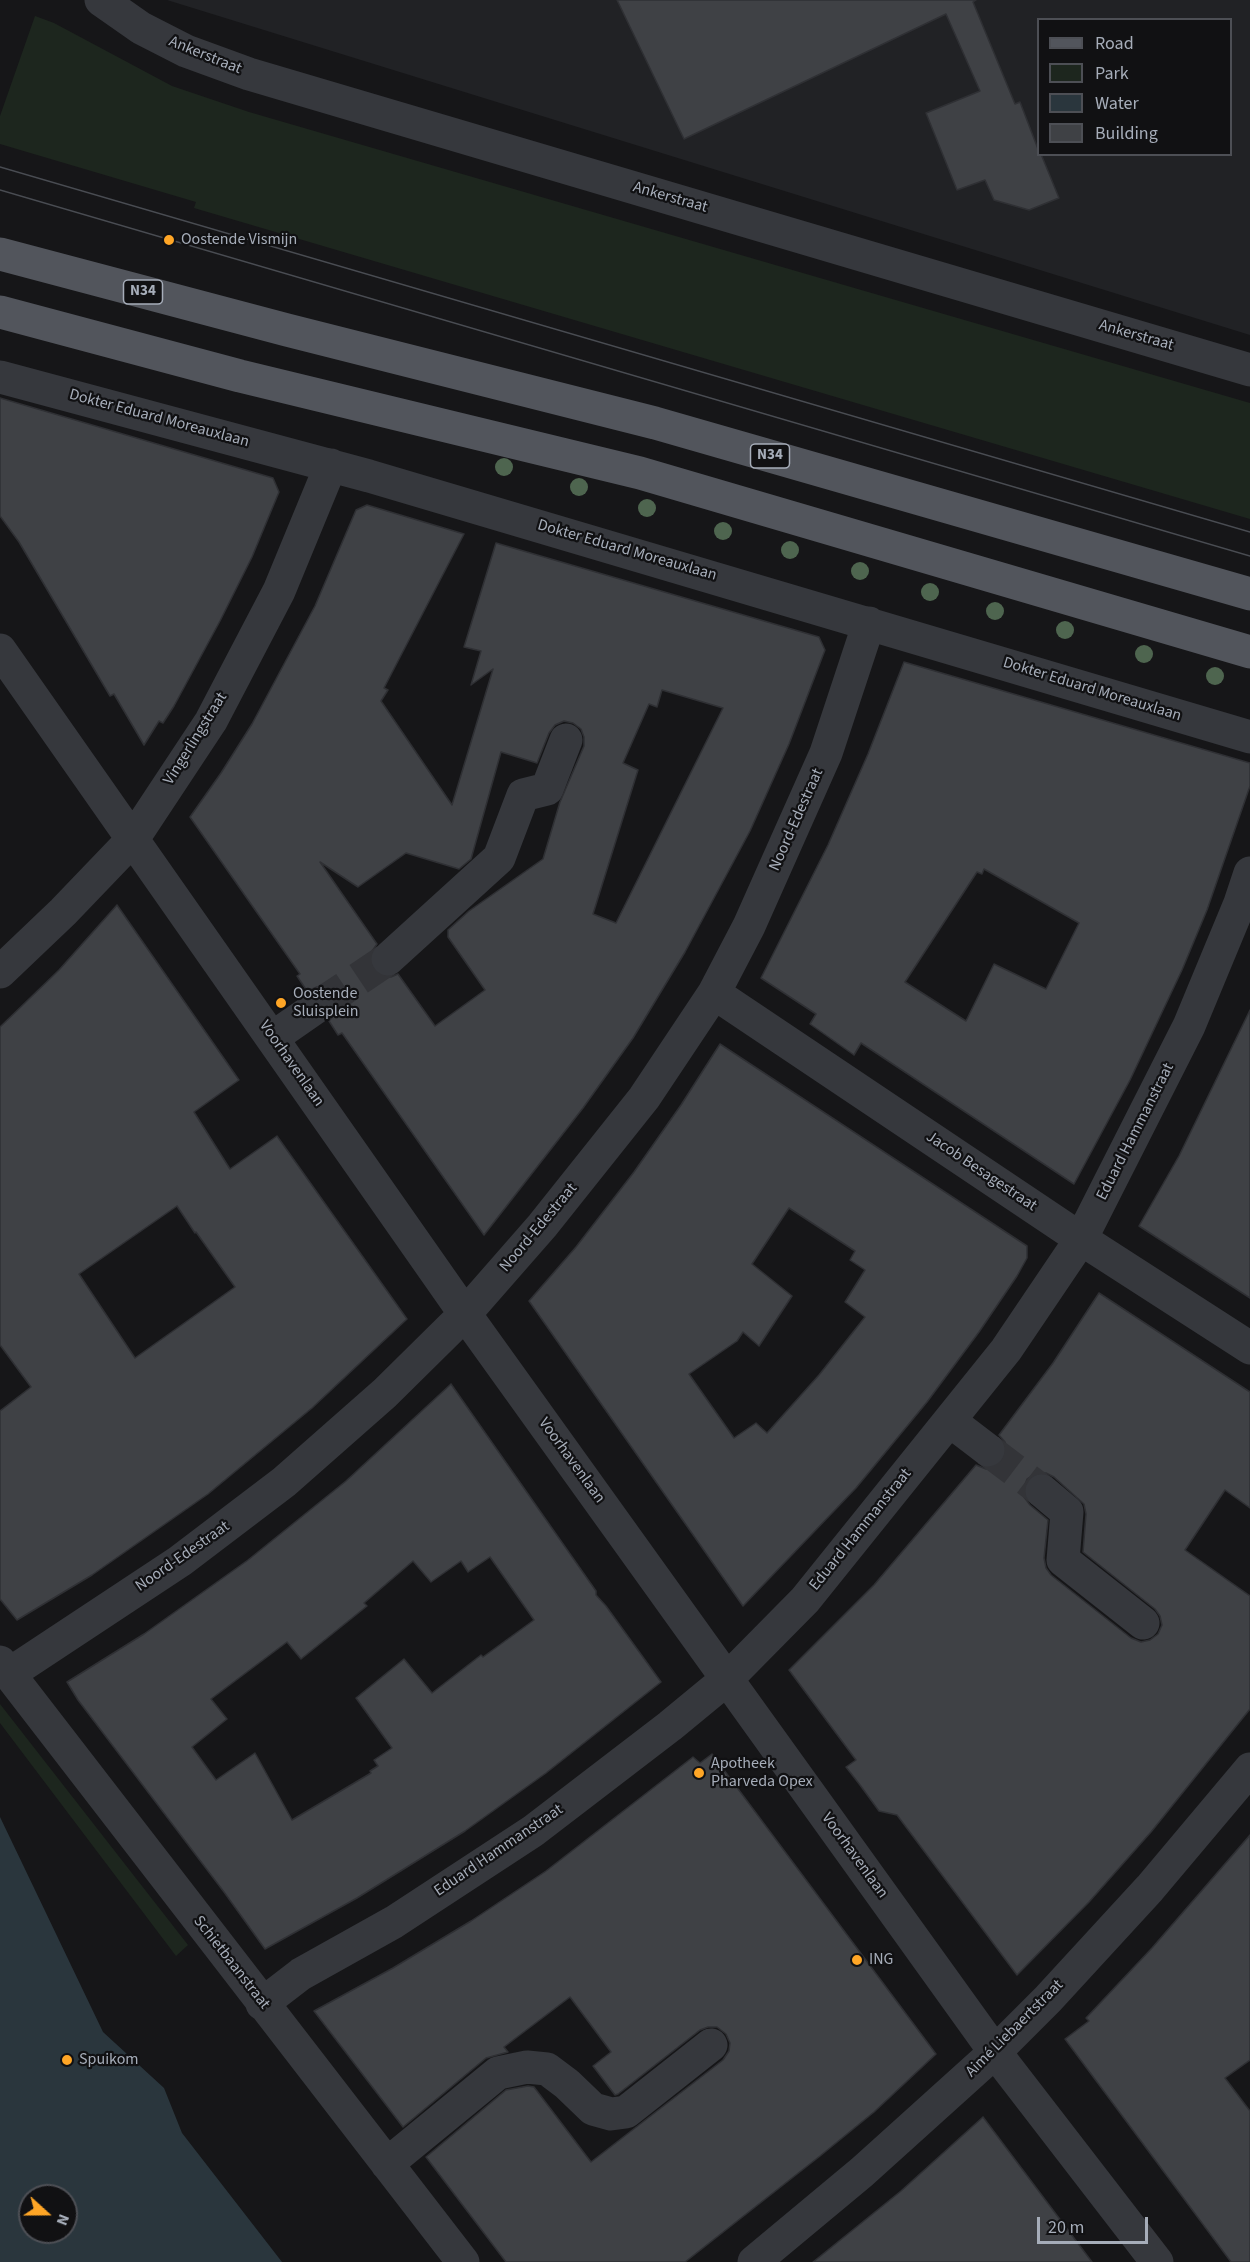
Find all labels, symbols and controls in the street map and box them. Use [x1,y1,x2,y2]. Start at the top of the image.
legend [1037,18,1232,156]
text: Road [1095,31,1134,56]
street label: Ankerstraat [166,33,244,79]
text: Park [1095,61,1129,86]
text: Water [1095,91,1139,116]
text: Building [1095,121,1158,146]
street label: Ankerstraat [630,178,710,218]
place label: Oostende Vismijn [181,230,297,250]
marker: Oostende Vismijn [162,233,176,247]
road number: N34 [124,280,162,304]
street label: Ankerstraat [1096,316,1176,356]
street label: Dokter Eduard Moreauxlaan [67,386,251,452]
road number: N34 [750,444,790,468]
street label: Dokter Eduard Moreauxlaan [535,516,719,586]
street label: Dokter Eduard Moreauxlaan [1000,654,1184,726]
street label: Vingerlingstraat [160,689,232,789]
street label: Noord-Edestraat [766,766,828,874]
place label: Oostende Sluisplein [293,984,359,1022]
marker: Oostende Sluisplein [274,996,288,1010]
street label: Voorhavenlaan [254,1017,328,1111]
street label: Eduard Hammanstraat [1093,1060,1179,1204]
street label: Jacob Besagestraat [922,1128,1040,1216]
street label: Noord-Edestraat [496,1180,582,1276]
street label: Voorhavenlaan [534,1415,608,1507]
street label: Eduard Hammanstraat [806,1465,916,1595]
street label: Noord-Edestraat [132,1517,234,1597]
place label: Apotheek Pharveda Opex [711,1754,813,1792]
marker: Apotheek Pharveda Opex [692,1766,706,1780]
street label: Eduard Hammanstraat [431,1801,567,1901]
street label: Voorhavenlaan [817,1810,891,1902]
street label: Schietbaanstraat [189,1912,273,2014]
place label: ING [869,1950,893,1970]
marker: ING [850,1953,864,1967]
street label: Aimé Liebaertstraat [962,1976,1068,2082]
place label: Spuikom [79,2050,139,2070]
marker: Spuikom [60,2053,74,2067]
north arrow [18,2184,78,2244]
scale bar [1040,2205,1151,2243]
text: N [51,2211,75,2229]
text: 20 m [1048,2215,1084,2240]

